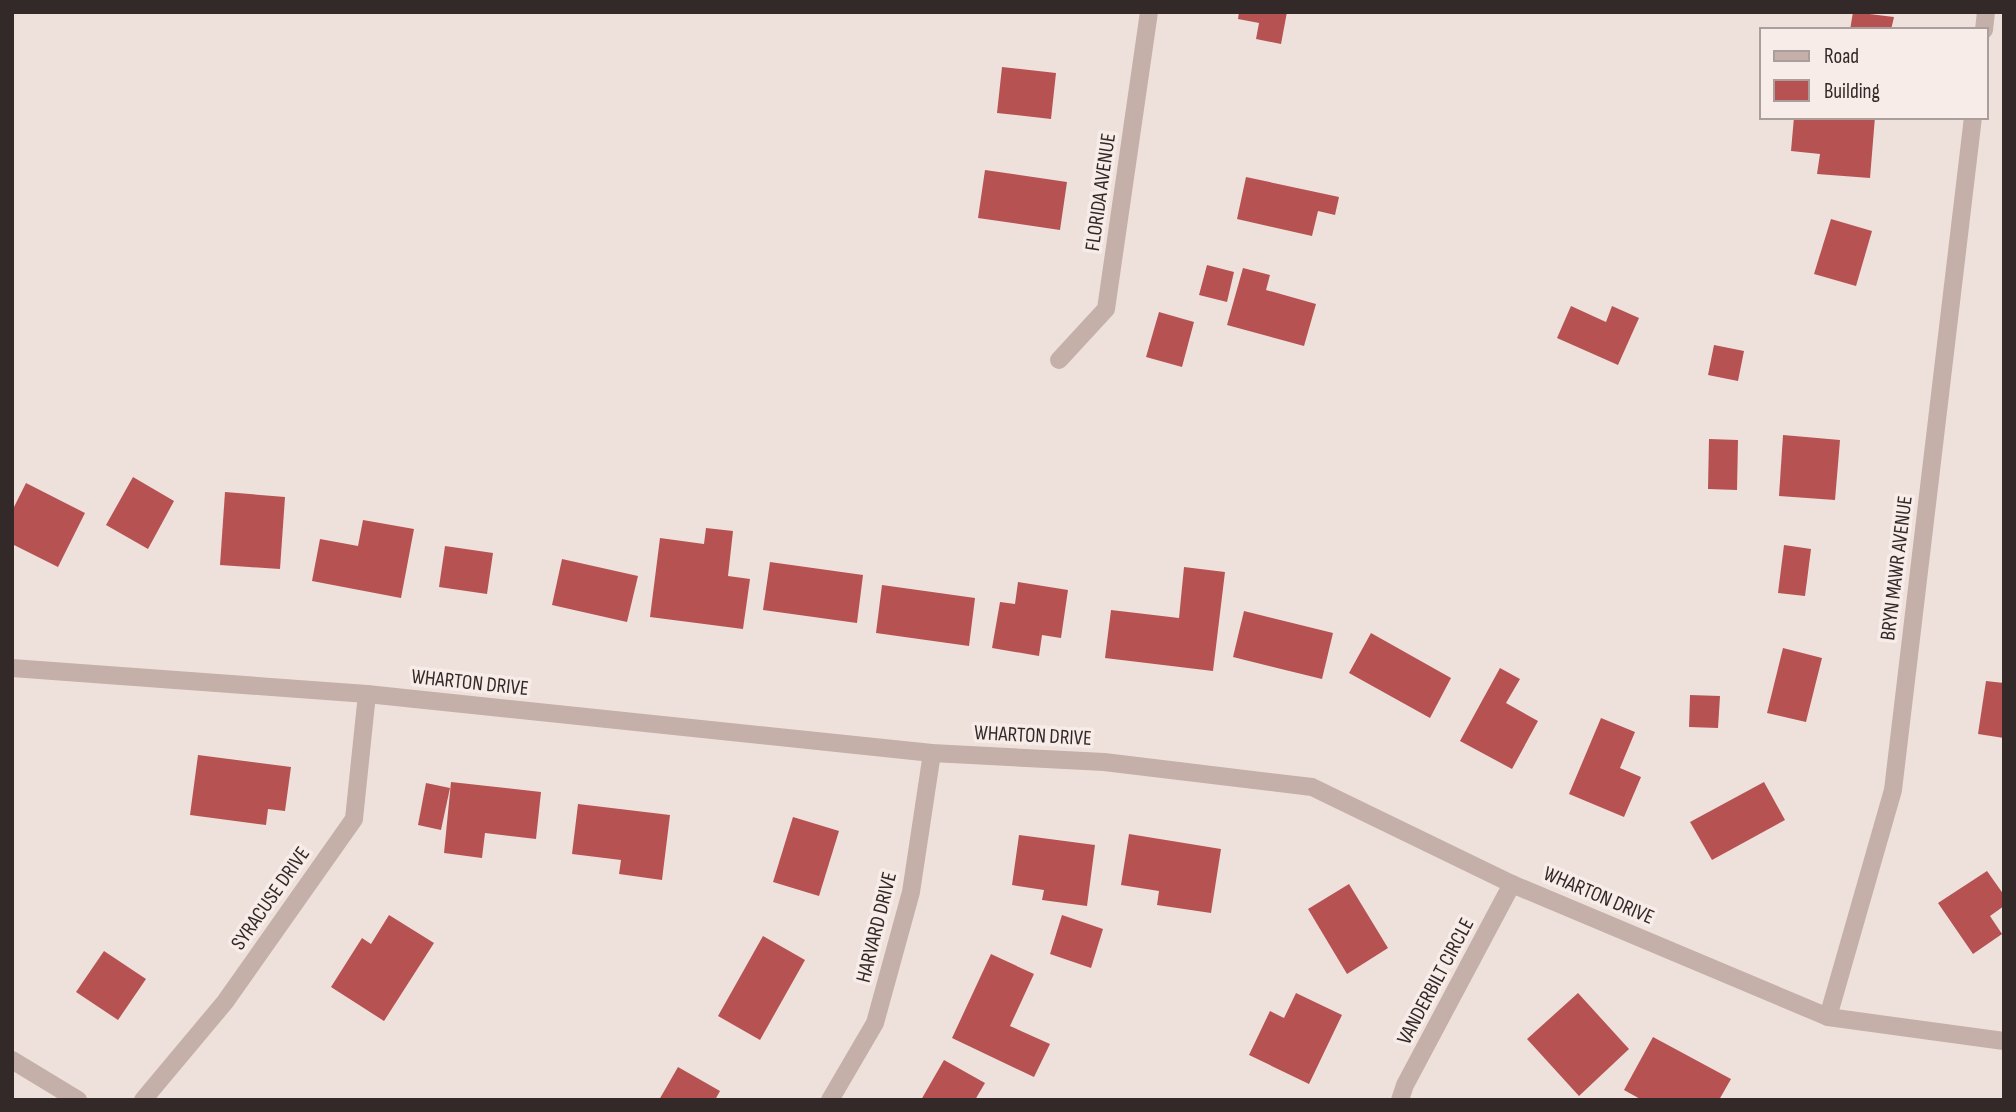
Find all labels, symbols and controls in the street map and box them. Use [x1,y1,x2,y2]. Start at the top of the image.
legend [1760,28,1988,119]
text: Road [1824,44,1859,69]
text: Building [1824,79,1880,104]
street label: FLORIDA AVENUE [1080,132,1121,253]
street label: BRYN MAWR AVENUE [1875,494,1918,642]
street label: WHARTON DRIVE [410,664,530,701]
street label: WHARTON DRIVE [974,720,1092,751]
street label: SYRACUSE DRIVE [226,842,315,955]
street label: WHARTON DRIVE [1540,861,1658,930]
street label: HARVARD DRIVE [851,869,902,985]
street label: VANDERBILT CIRCLE [1392,914,1479,1049]

